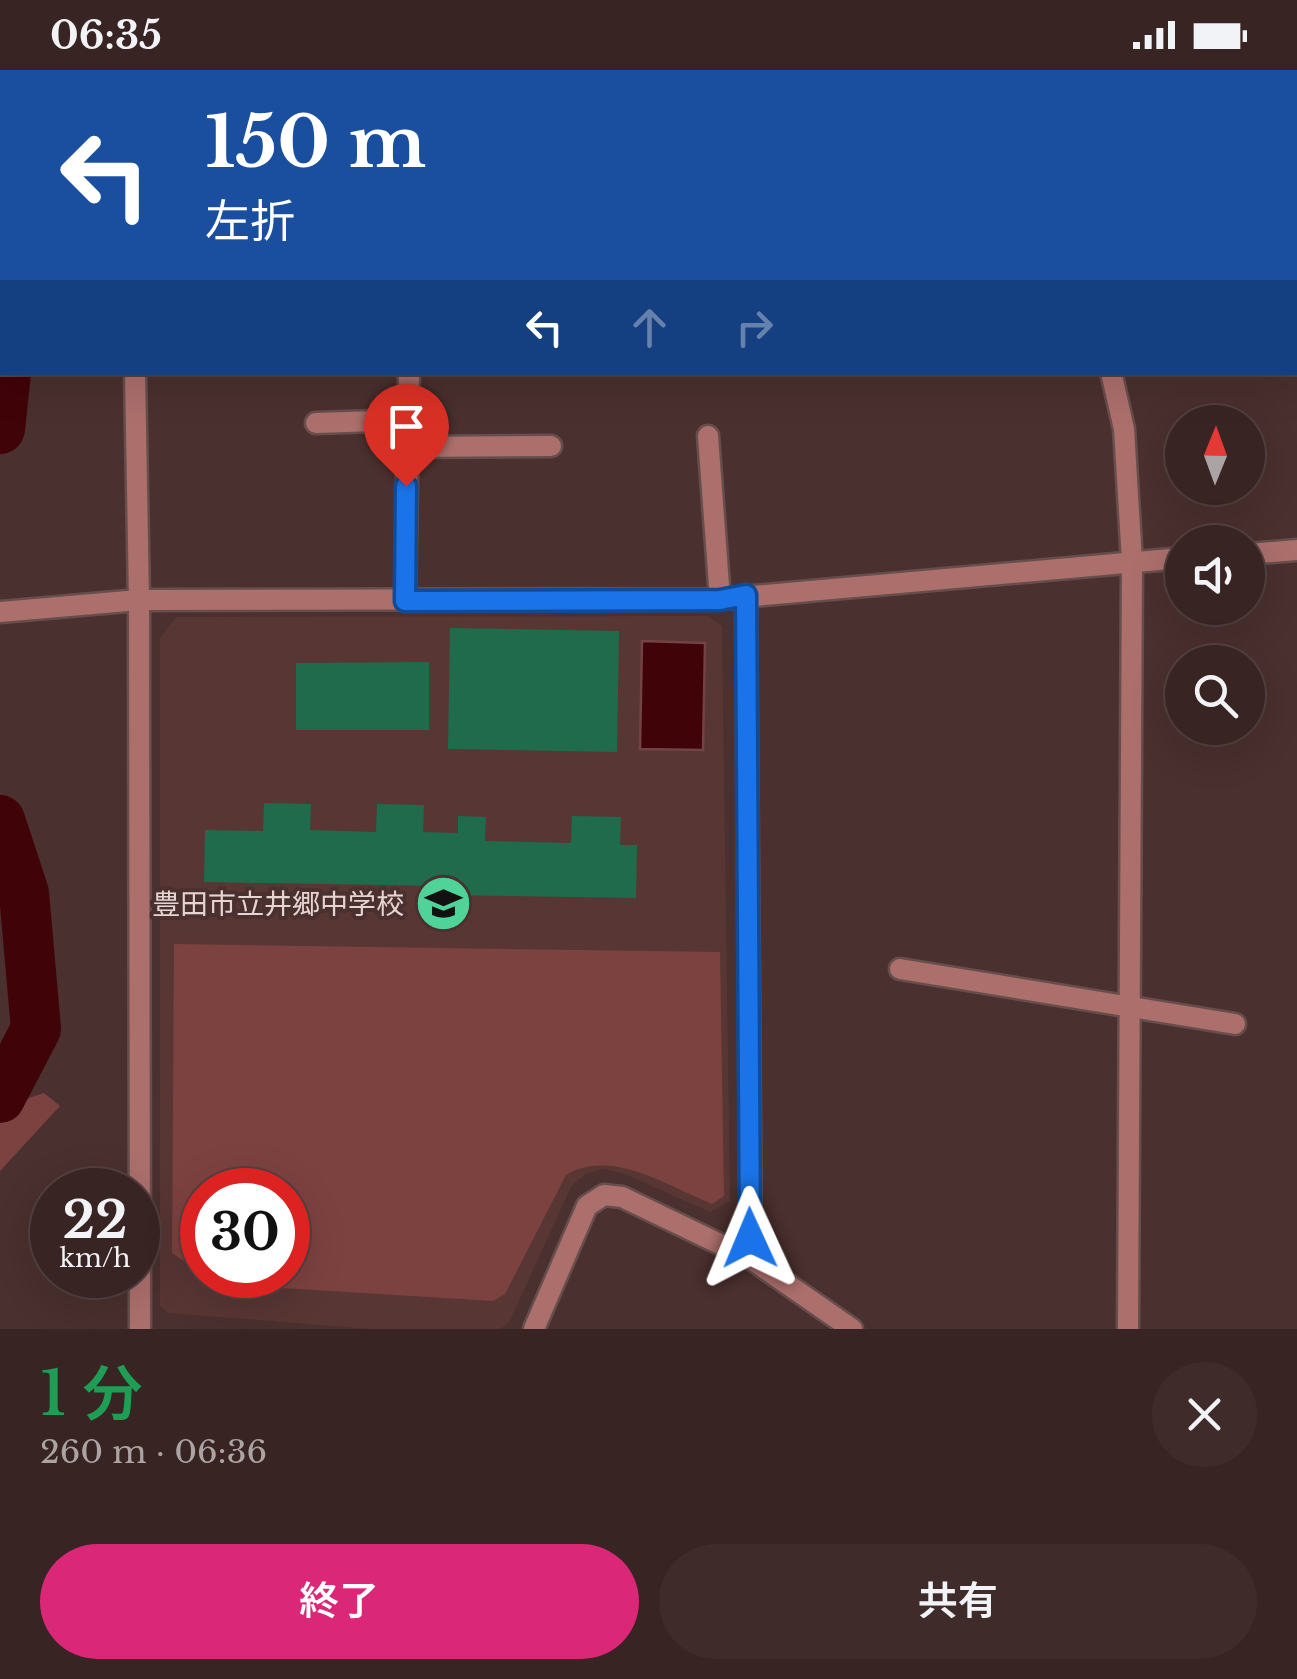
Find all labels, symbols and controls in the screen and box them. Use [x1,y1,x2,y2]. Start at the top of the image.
text: 06:35 [50,12,162,59]
text: 150 m [205,99,426,186]
icon: left [40,110,170,240]
text: 左折 [205,193,295,249]
icon: left [517,300,572,355]
icon: ahead [622,300,677,355]
icon: right [727,300,782,355]
pin [364,384,449,487]
icon: arrive [379,399,434,454]
north arrow [1165,405,1265,505]
map controls [1165,405,1265,745]
button: sound [1165,525,1265,625]
button: search [1165,645,1265,745]
school or university icon: 豊田市立井郷中学校 [413,874,473,934]
place label: 豊田市立井郷中学校 [152,887,404,922]
speed limit sign: 30 [180,1168,310,1298]
position arrow [698,1186,802,1290]
text: 22 [62,1189,128,1252]
text: km/h [60,1243,130,1274]
text: 1 分 [40,1357,143,1431]
button: close [1152,1362,1257,1467]
text: 260 m · 06:36 [40,1432,267,1472]
button: 終了 [40,1544,639,1659]
button: 共有 [659,1544,1257,1659]

